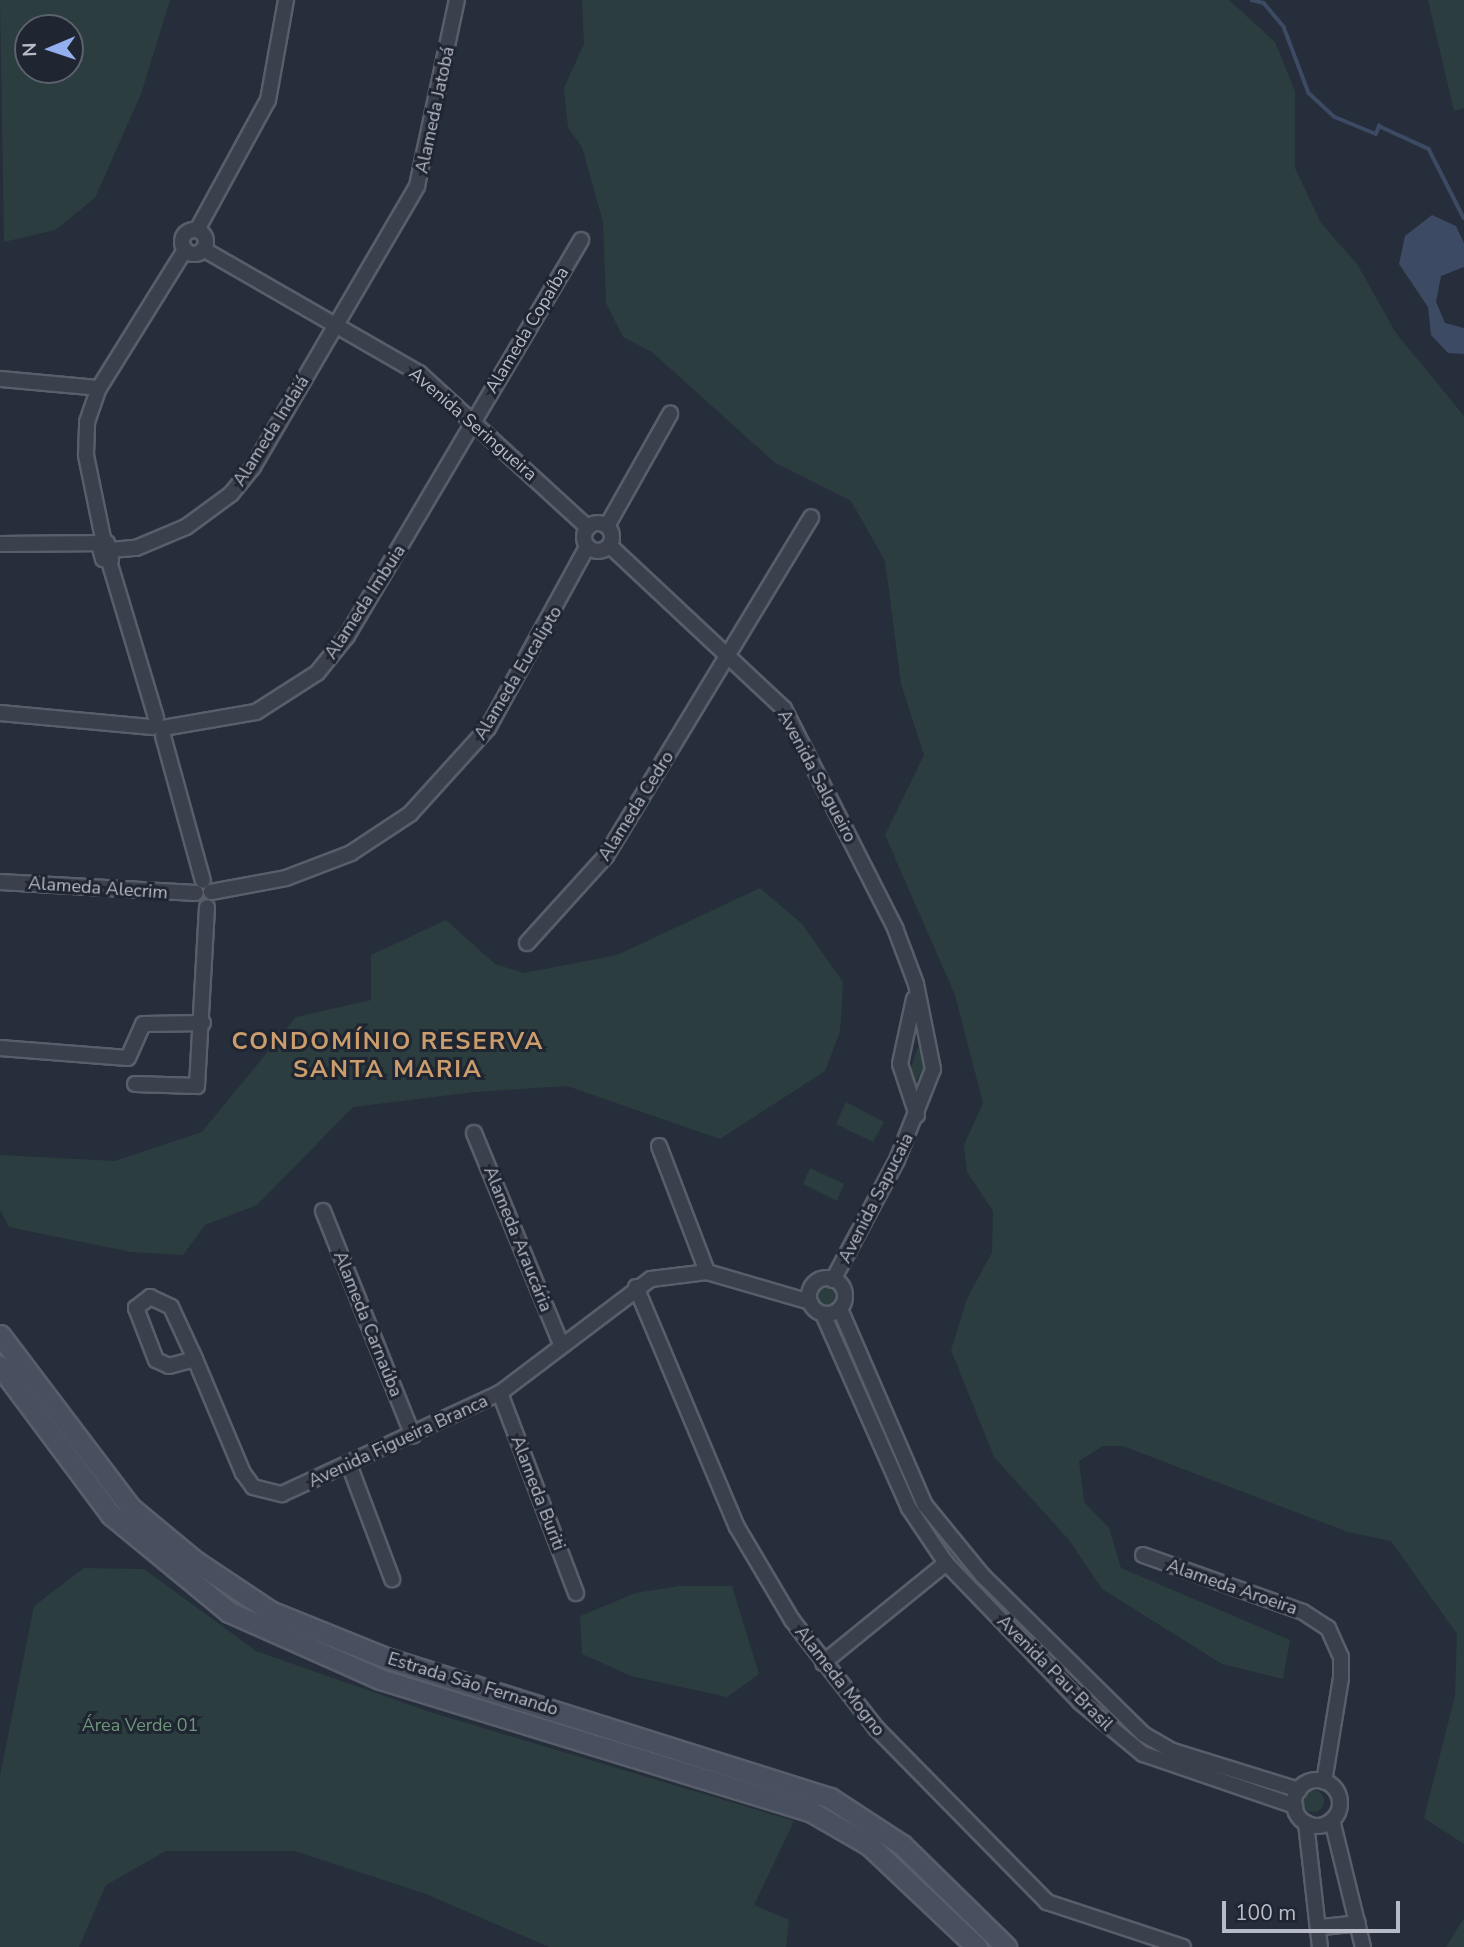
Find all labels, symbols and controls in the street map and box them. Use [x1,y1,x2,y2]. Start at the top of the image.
north arrow [14,14,84,84]
text: N [17,42,43,57]
street label: Alameda Jatobá [411,45,459,175]
street label: Alameda Copaíba [481,263,573,397]
street label: Avenida Seringueira [405,363,541,485]
street label: Alameda Indaiá [228,372,314,490]
street label: Alameda Imbuia [320,541,410,663]
street label: Alameda Eucalipto [470,602,566,744]
street label: Avenida Salgueiro [773,706,861,846]
street label: Alameda Cedro [594,747,678,865]
street label: Alameda Alecrim [27,872,169,904]
district label: CONDOMÍNIO RESERVA SANTA MARIA [234,1028,542,1084]
street label: Avenida Sapucaia [834,1129,918,1267]
street label: Alameda Araucária [479,1163,557,1315]
street label: Alameda Carnaúba [329,1248,407,1400]
street label: Avenida Figueira Branca [305,1390,491,1492]
street label: Alameda Buriti [506,1433,570,1553]
street label: Alameda Aroeira [1164,1555,1300,1619]
street label: Avenida Pau-Brasil [993,1611,1117,1735]
street label: Alameda Mogno [790,1622,890,1740]
street label: Estrada São Fernando [385,1648,561,1720]
park label: Área Verde 01 [82,1714,198,1736]
scale bar [1226,1888,1404,1932]
text: 100 m [1235,1899,1296,1927]

